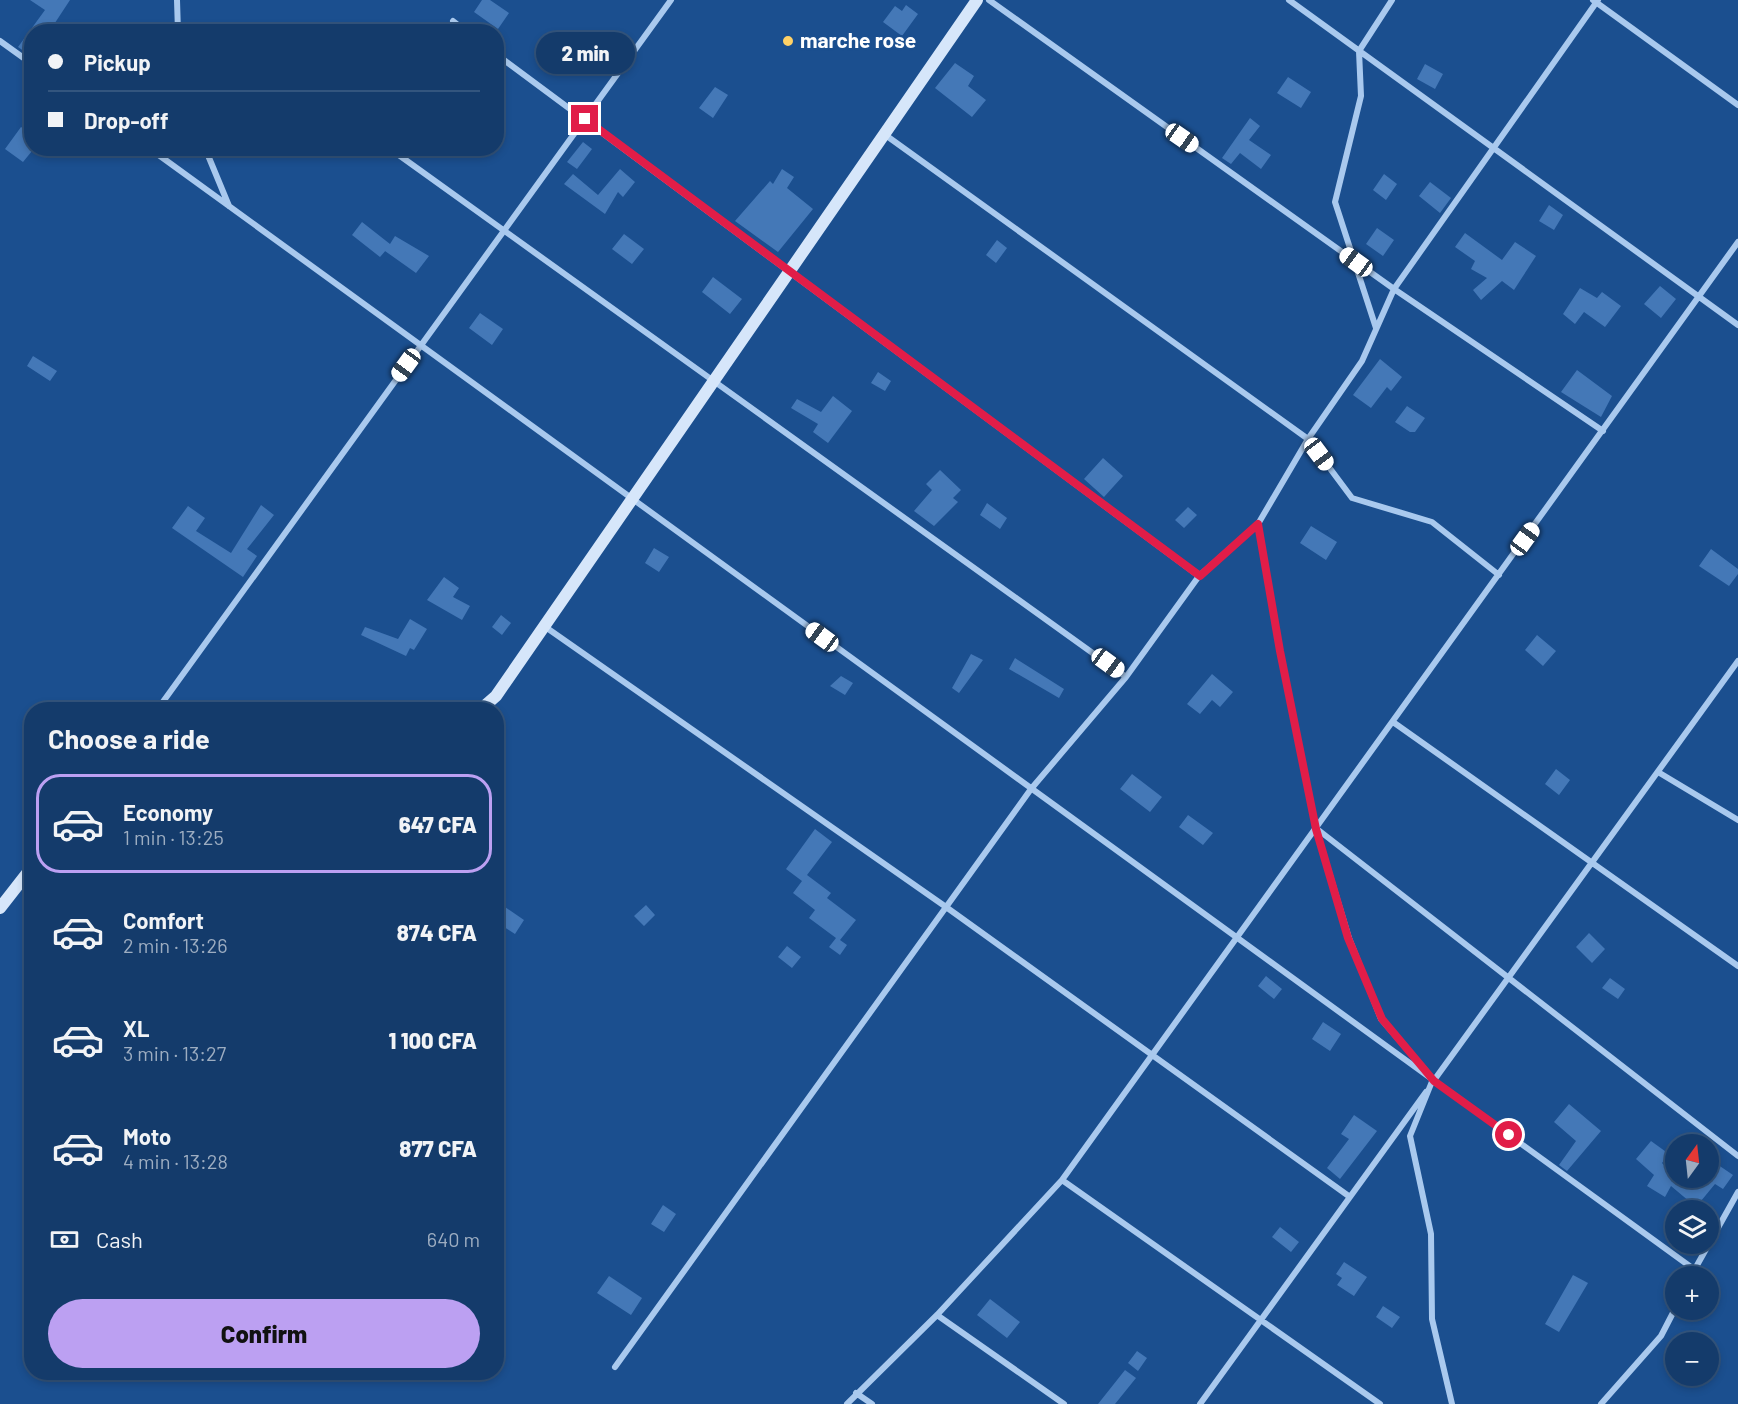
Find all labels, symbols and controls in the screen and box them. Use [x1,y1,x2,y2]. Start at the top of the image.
place label: marche rose [800,27,916,52]
callout: 2 min [536,32,634,74]
marker: marche rose [781,34,795,48]
text: 2 min [561,41,610,65]
text: Pickup [84,49,151,75]
route end [571,105,598,132]
text: Drop-off [84,107,168,133]
car [1162,120,1202,156]
car [1336,244,1376,280]
car [388,345,424,385]
car [1301,434,1337,474]
car [1507,519,1543,559]
car [802,619,842,655]
car [1088,645,1128,681]
text: Choose a ride [48,722,210,754]
icon: car [51,797,105,851]
text: Economy [123,799,213,825]
text: 647 CFA [399,811,477,837]
text: 1 min · 13:25 [123,825,224,849]
icon: car [51,905,105,959]
text: Comfort [123,907,204,933]
text: 874 CFA [397,919,477,945]
text: 2 min · 13:26 [123,933,227,957]
icon: car [51,1013,105,1067]
text: XL [123,1015,149,1041]
text: 1 100 CFA [388,1027,477,1053]
text: 3 min · 13:27 [123,1041,226,1065]
icon: car [51,1121,105,1175]
route start [1495,1121,1522,1148]
text: Moto [123,1123,171,1149]
north arrow [1665,1134,1719,1188]
map controls [1665,1134,1719,1386]
text: 877 CFA [399,1135,477,1161]
text: 4 min · 13:28 [123,1149,228,1173]
button: layers [1665,1200,1719,1254]
icon: cash [48,1223,81,1256]
text: Cash [96,1226,143,1252]
text: 640 m [427,1227,480,1251]
button: + [1665,1266,1719,1320]
button: Confirm [48,1299,480,1368]
button: − [1665,1332,1719,1386]

